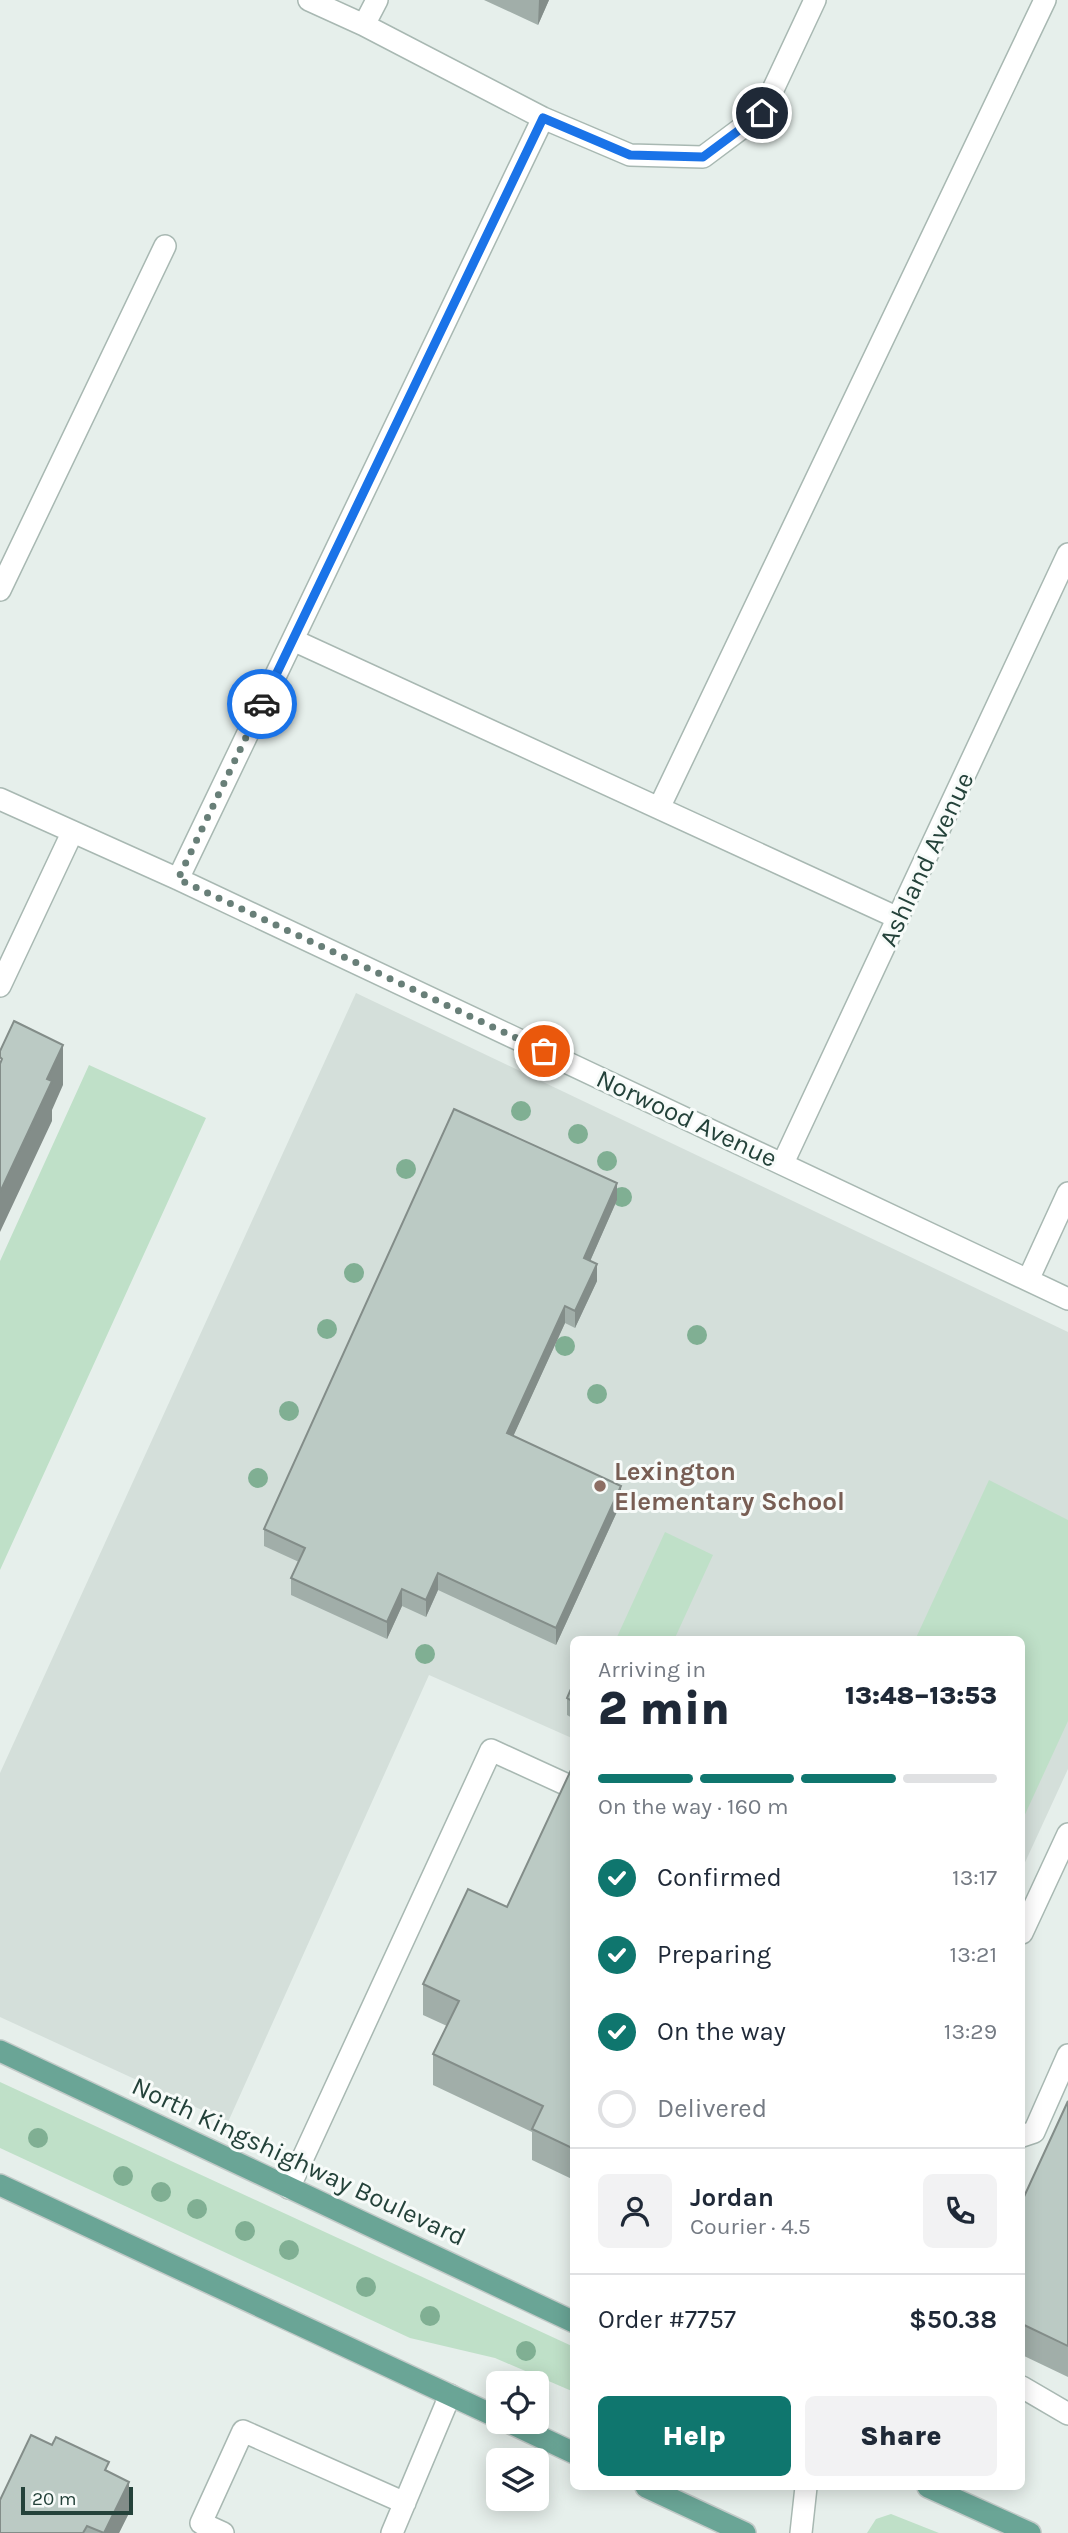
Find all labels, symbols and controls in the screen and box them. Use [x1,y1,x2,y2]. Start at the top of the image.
pin [732,83,792,143]
icon: home [743,94,781,132]
courier [227,669,297,739]
icon: car [243,685,281,723]
street label: Ashland Avenue [873,767,980,951]
pin [514,1021,574,1081]
icon: bag [525,1032,563,1070]
street label: Norwood Avenue [592,1063,782,1174]
place label: Lexington Elementary School [614,1456,845,1517]
marker: Lexington Elementary School [592,1478,608,1494]
text: Arriving in [598,1656,706,1683]
text: 13:48–13:53 [845,1680,997,1711]
text: 2 min [598,1682,730,1736]
text: On the way · 160 m [598,1793,788,1820]
icon: check [598,1859,636,1897]
text: Confirmed [657,1862,782,1893]
text: 13:17 [952,1864,997,1891]
icon: check [598,1936,636,1974]
text: Preparing [657,1939,771,1970]
text: 13:21 [950,1941,997,1968]
icon: check [598,2013,636,2051]
text: On the way [657,2016,786,2047]
text: 13:29 [944,2018,997,2045]
street label: North Kingshighway Boulevard [127,2070,471,2253]
text: Delivered [657,2093,767,2124]
button: person [598,2174,672,2248]
button: phone [923,2174,997,2248]
text: Jordan [690,2182,774,2213]
text: Courier · 4.5 [690,2213,811,2240]
text: Order #7757 [598,2304,736,2335]
text: $50.38 [909,2304,997,2335]
map controls [486,2371,549,2511]
button: locate [486,2371,549,2434]
button: Help [598,2396,791,2476]
button: Share [805,2396,997,2476]
button: layers [486,2448,549,2511]
scale bar [21,2484,133,2516]
text: 20 m [32,2488,77,2510]

